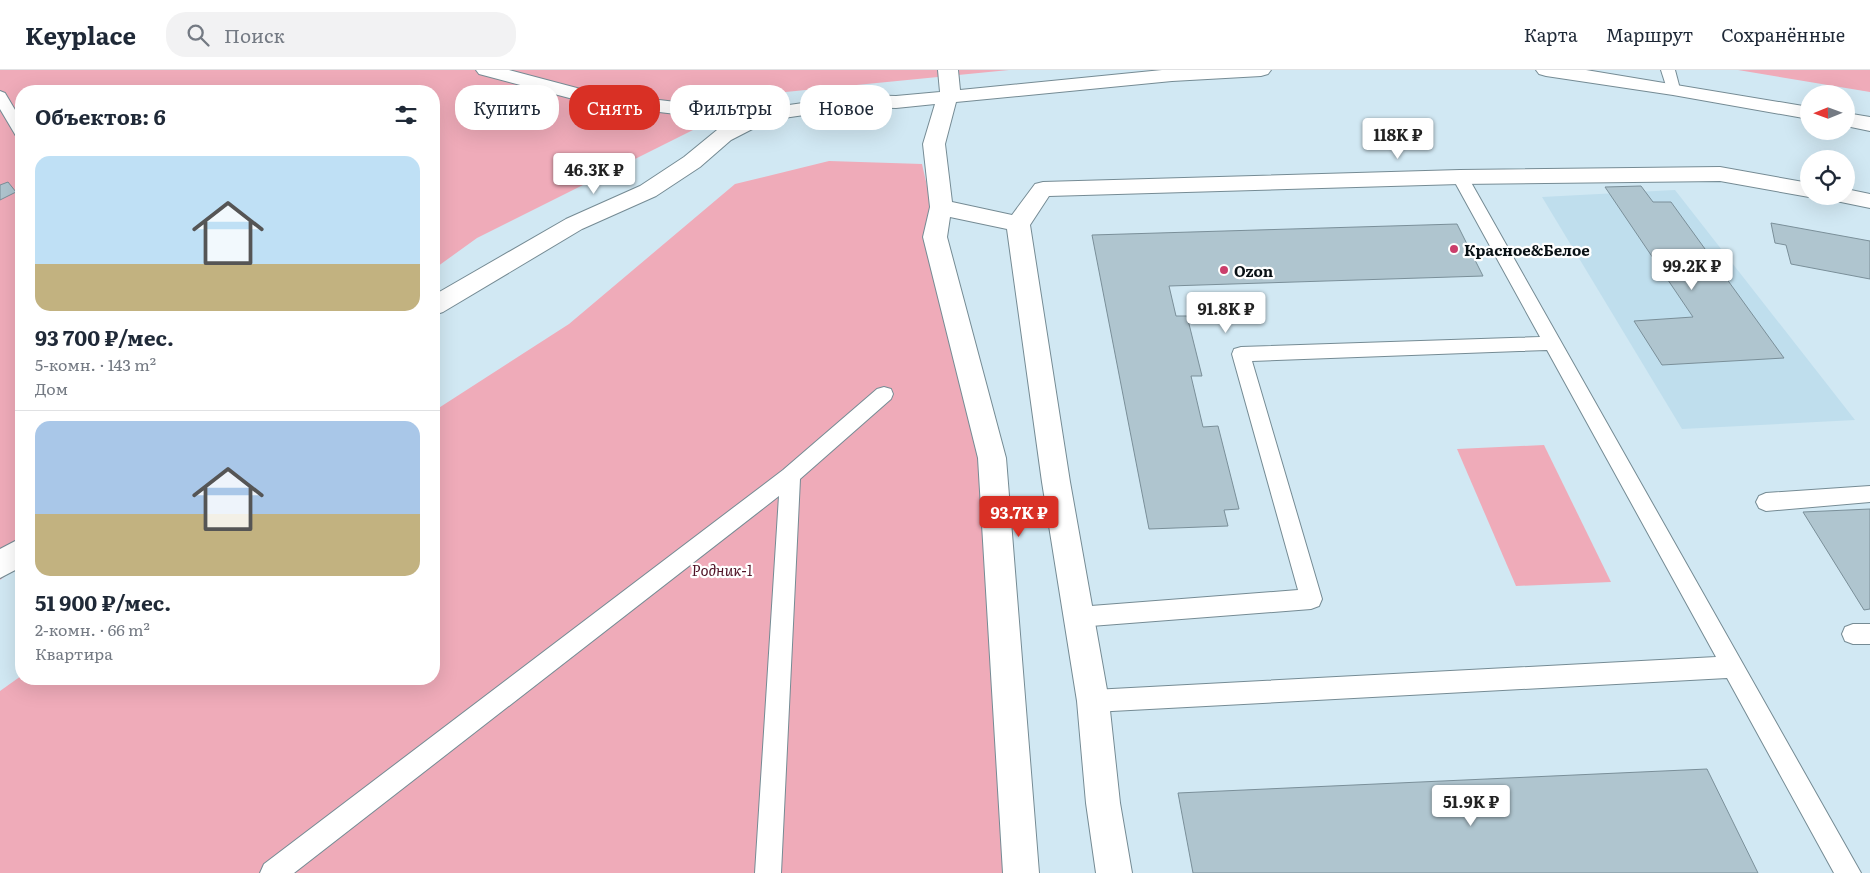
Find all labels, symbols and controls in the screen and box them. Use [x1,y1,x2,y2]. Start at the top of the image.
search box [166,12,516,57]
text: Keyplace [25,17,136,52]
icon: search [184,21,212,49]
text: Поиск [224,21,285,49]
text: Карта [1524,21,1578,48]
text: Маршрут [1606,21,1693,48]
text: Сохранённые [1721,21,1845,48]
chip: Купить [455,85,559,130]
chip: Снять [569,85,660,130]
chip: Фильтры [670,85,790,130]
chip: Новое [800,85,892,130]
north arrow [1800,85,1855,140]
map controls [1800,85,1855,205]
text: Объектов: 6 [35,100,166,131]
icon: filters [392,101,420,129]
pin: 118K ₽ [1357,118,1439,160]
text: 118K ₽ [1373,122,1423,146]
button: locate [1800,150,1855,205]
pin: 46.3K ₽ [548,152,640,195]
text: 46.3K ₽ [564,157,624,181]
icon: home [183,188,273,278]
place label: Красное&Белое [1464,238,1590,261]
marker: Красное&Белое [1448,243,1460,255]
pin: 99.2K ₽ [1646,248,1738,291]
text: 99.2K ₽ [1663,253,1721,277]
place label: Ozon [1234,259,1274,282]
marker: Ozon [1218,264,1230,276]
pin: 91.8K ₽ [1180,292,1272,334]
text: 91.8K ₽ [1198,296,1254,320]
text: 93 700 ₽/мес. [35,321,174,352]
text: 5-комн. · 143 m² [35,352,156,376]
text: Дом [35,376,68,400]
icon: home [183,454,273,544]
pin: 93.7K ₽ [973,496,1065,538]
text: 93.7K ₽ [990,500,1048,524]
park label: Родник-1 [692,558,753,581]
text: 51 900 ₽/мес. [35,586,171,617]
text: 2-комн. · 66 m² [35,617,150,641]
text: Квартира [35,641,113,665]
pin: 51.9K ₽ [1425,784,1517,827]
text: 51.9K ₽ [1443,789,1499,813]

